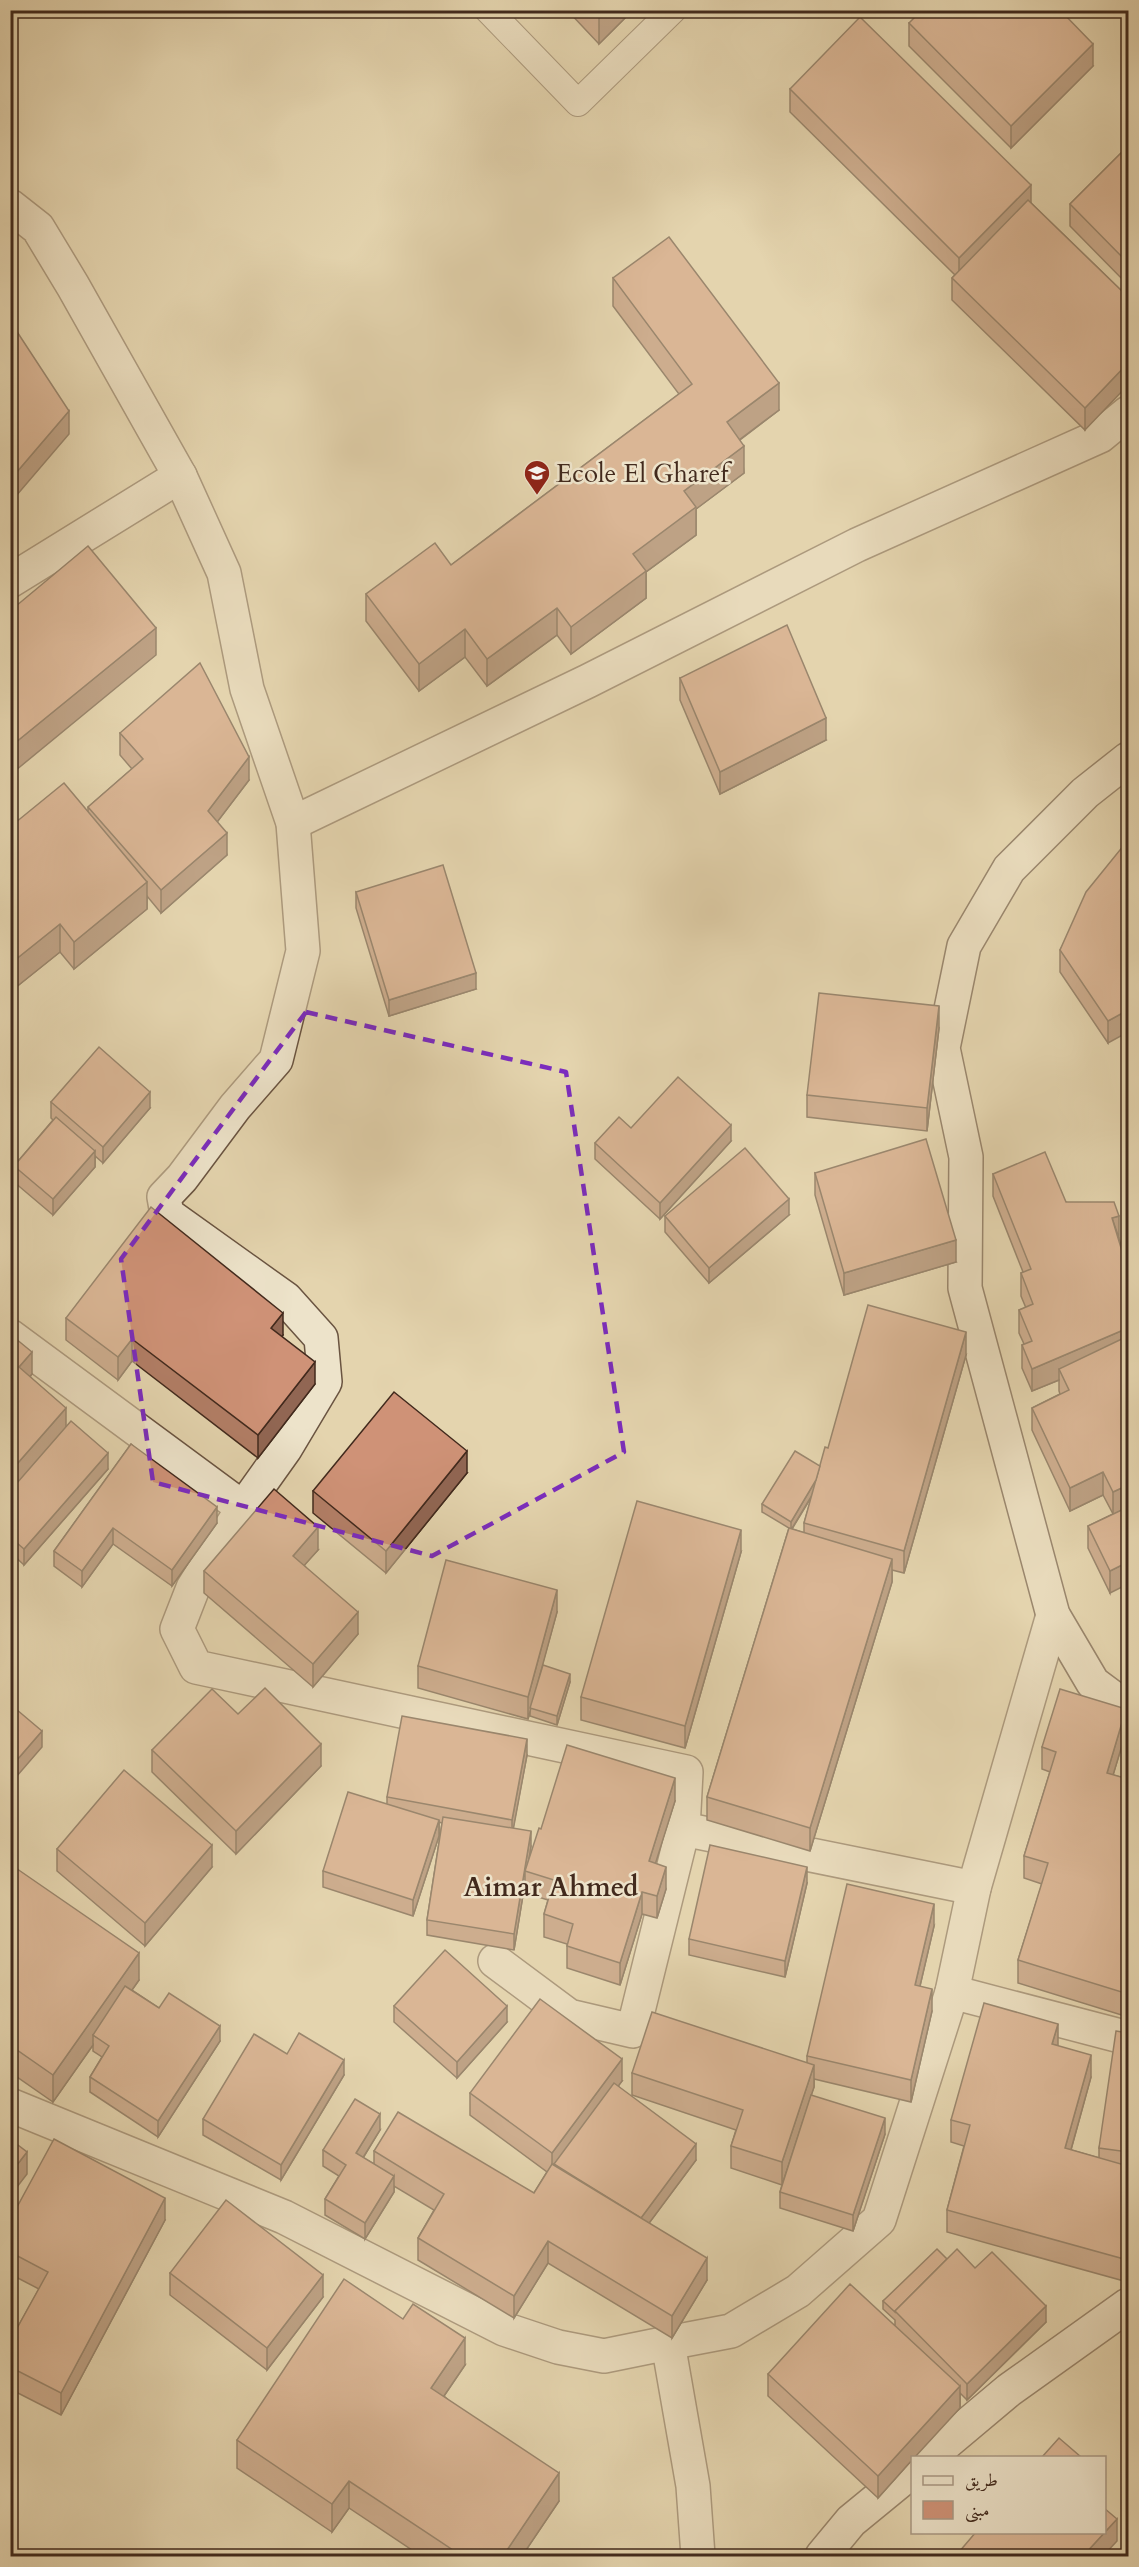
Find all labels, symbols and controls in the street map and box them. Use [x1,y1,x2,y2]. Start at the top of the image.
place label: Ecole El Gharef [556,456,732,491]
school or university icon: Ecole El Gharef [522,458,552,496]
district label: Aimar Ahmed [464,1869,639,1906]
legend [911,2456,1106,2534]
text: طريق [965,2468,998,2493]
text: مبنى [965,2498,990,2523]

